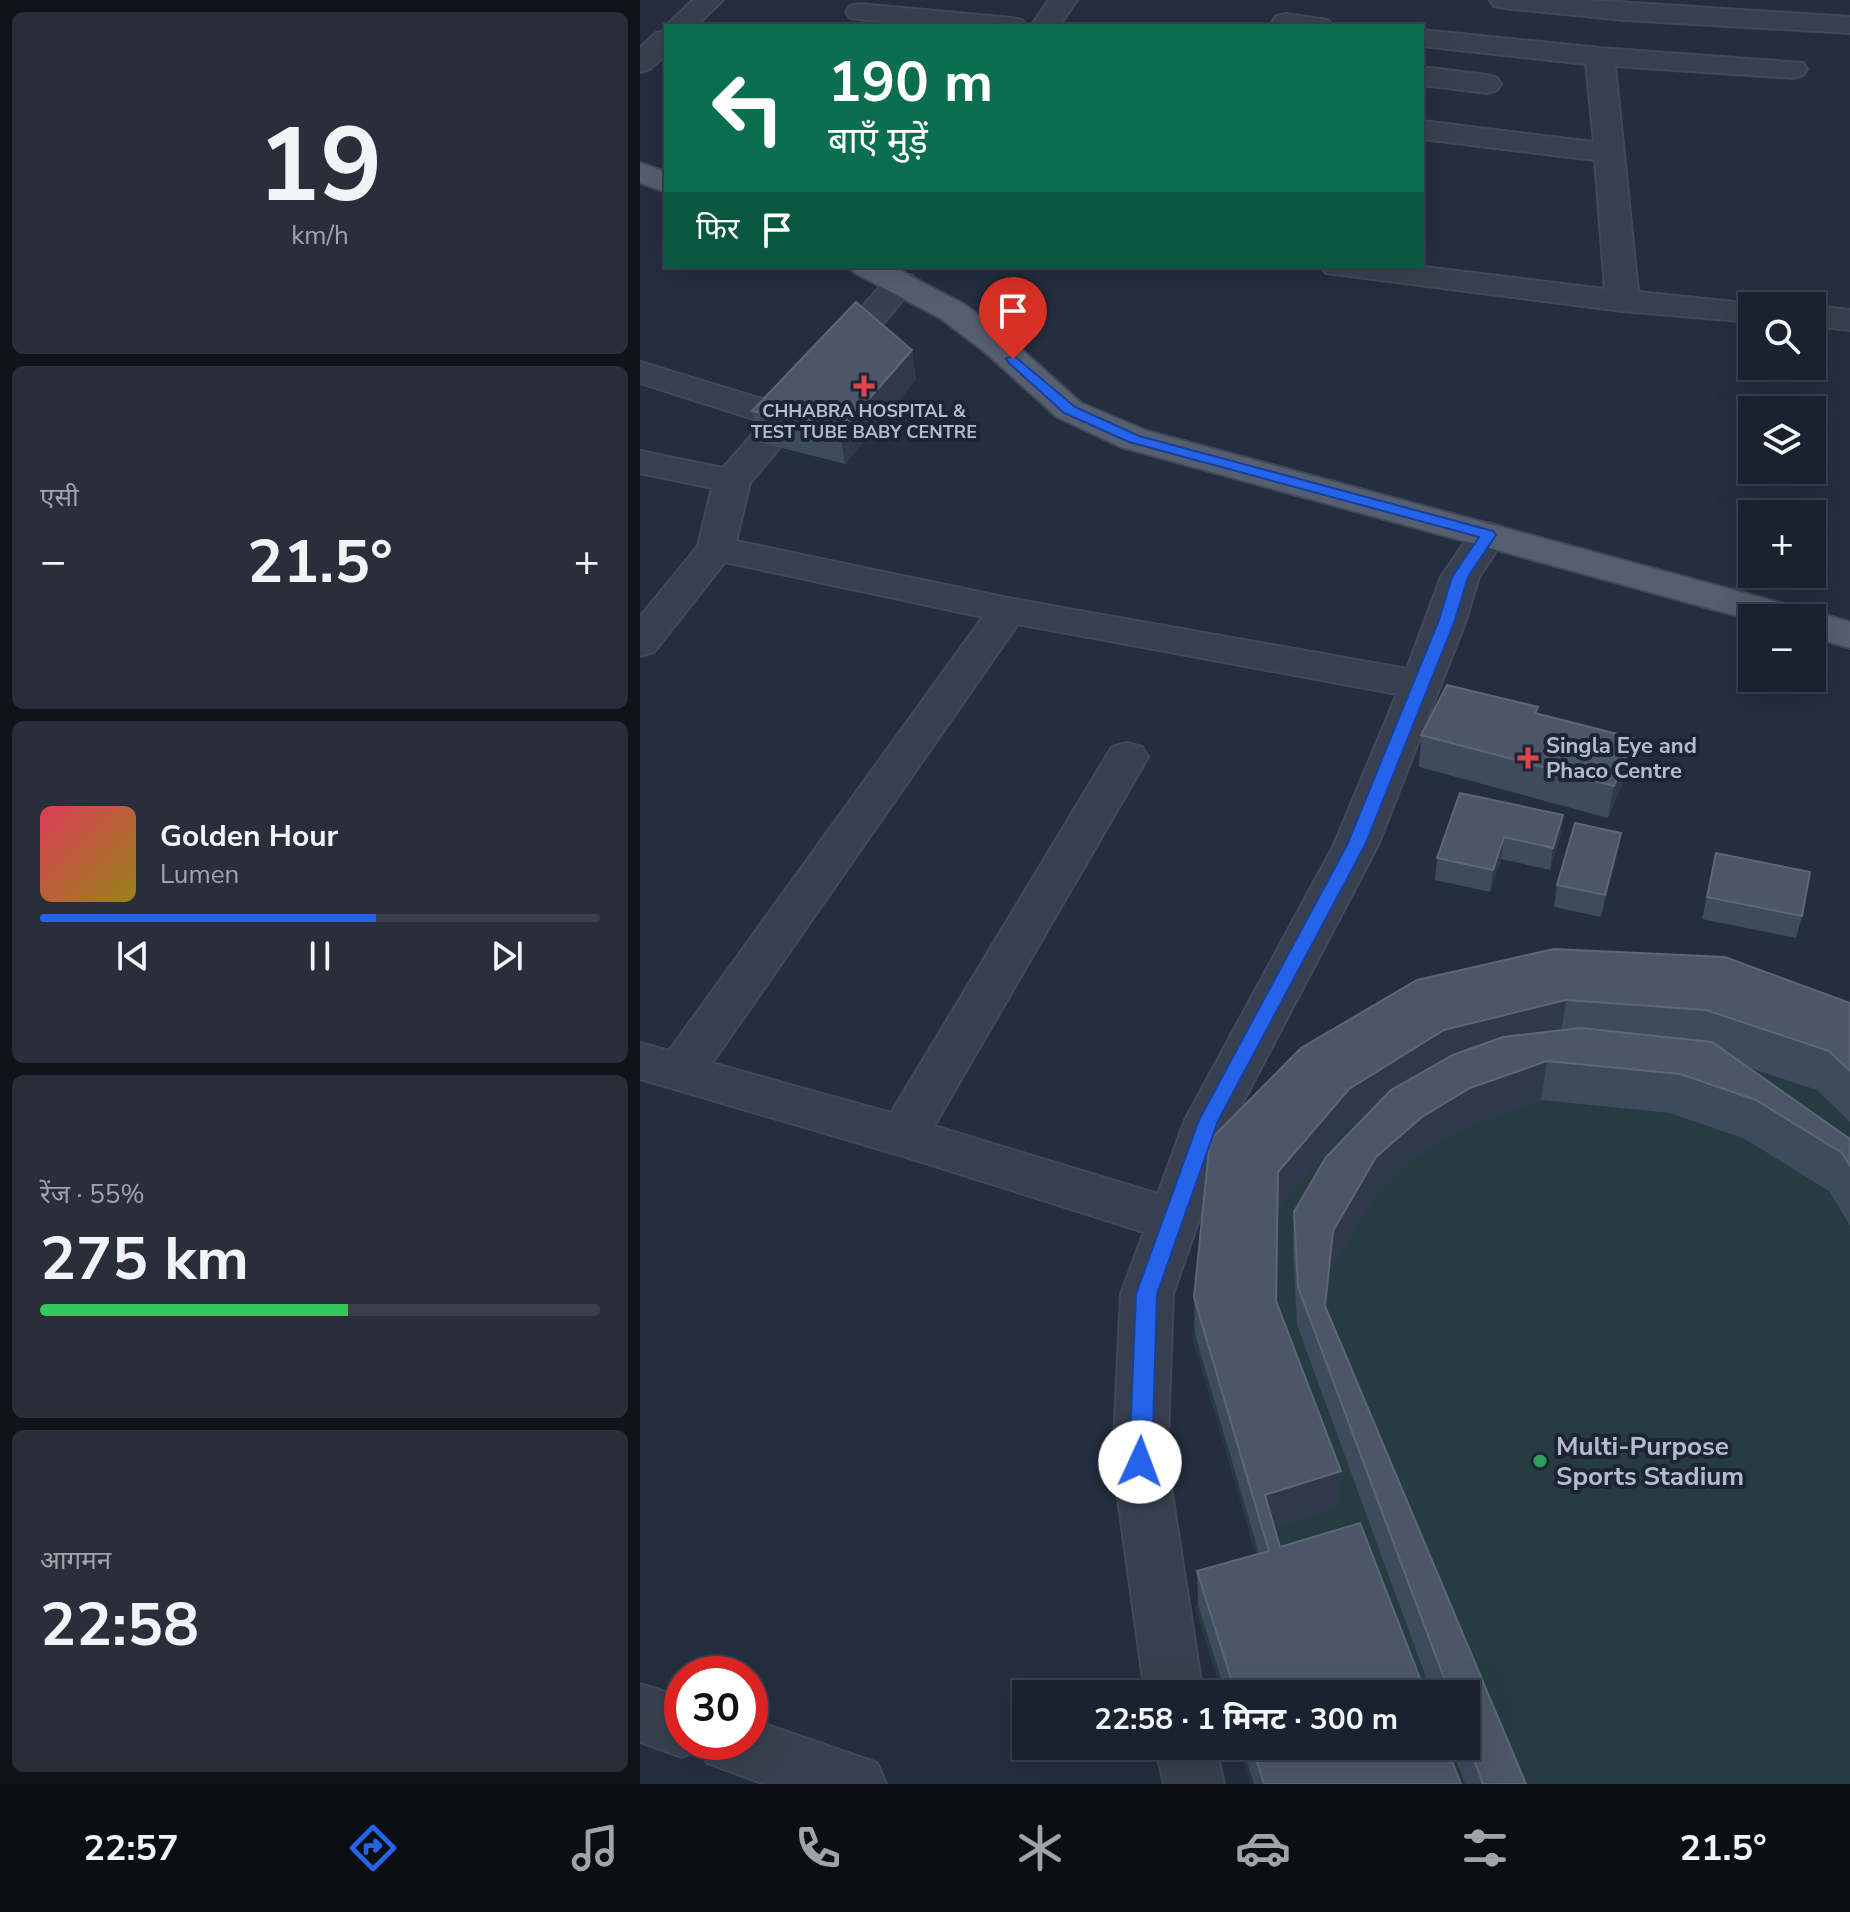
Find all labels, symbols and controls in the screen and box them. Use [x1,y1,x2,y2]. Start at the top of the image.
text: 190 m [828,44,993,121]
icon: left [696,56,800,160]
text: 19 [258,95,382,237]
text: बाएँ मुड़ें [828,117,928,166]
icon: arrive [755,208,799,252]
text: फिर [696,209,739,250]
text: km/h [291,218,349,253]
pin [979,277,1047,359]
icon: arrive [991,289,1035,333]
map controls [1738,292,1826,692]
button: search [1738,292,1826,380]
marker: CHHABRA HOSPITAL & TEST TUBE BABY CENTRE [853,375,875,397]
button: layers [1738,396,1826,484]
place label: CHHABRA HOSPITAL & TEST TUBE BABY CENTRE [751,399,977,444]
text: एसी [40,480,79,515]
button: + [1738,500,1826,588]
text: 21.5° [247,521,393,603]
text: − [40,532,66,592]
text: + [574,532,600,592]
button: − [1738,604,1826,692]
place label: Singla Eye and Phaco Centre [1546,731,1697,786]
marker: Singla Eye and Phaco Centre [1517,747,1539,769]
text: Golden Hour [160,816,338,857]
text: Lumen [160,857,239,892]
icon: previous [111,934,155,978]
icon: pause [298,934,342,978]
icon: next [485,934,529,978]
text: रेंज · 55% [40,1177,145,1212]
text: 275 km [40,1218,249,1300]
position arrow [1098,1420,1182,1504]
place label: Multi-Purpose Sports Stadium [1556,1429,1744,1494]
marker: Multi-Purpose Sports Stadium [1531,1452,1549,1470]
text: आगमन [40,1543,111,1578]
text: 22:58 [40,1584,199,1666]
speed limit sign: 30 [664,1656,768,1760]
text: 22:58 · 1 मिनट · 300 m [1094,1699,1398,1740]
icon: directions [345,1820,401,1876]
icon: music [567,1820,623,1876]
icon: phone [790,1820,846,1876]
icon: climate [1012,1820,1068,1876]
icon: car [1235,1820,1291,1876]
icon: filters [1457,1820,1513,1876]
text: 22:57 [83,1824,179,1873]
text: 21.5° [1679,1824,1767,1873]

